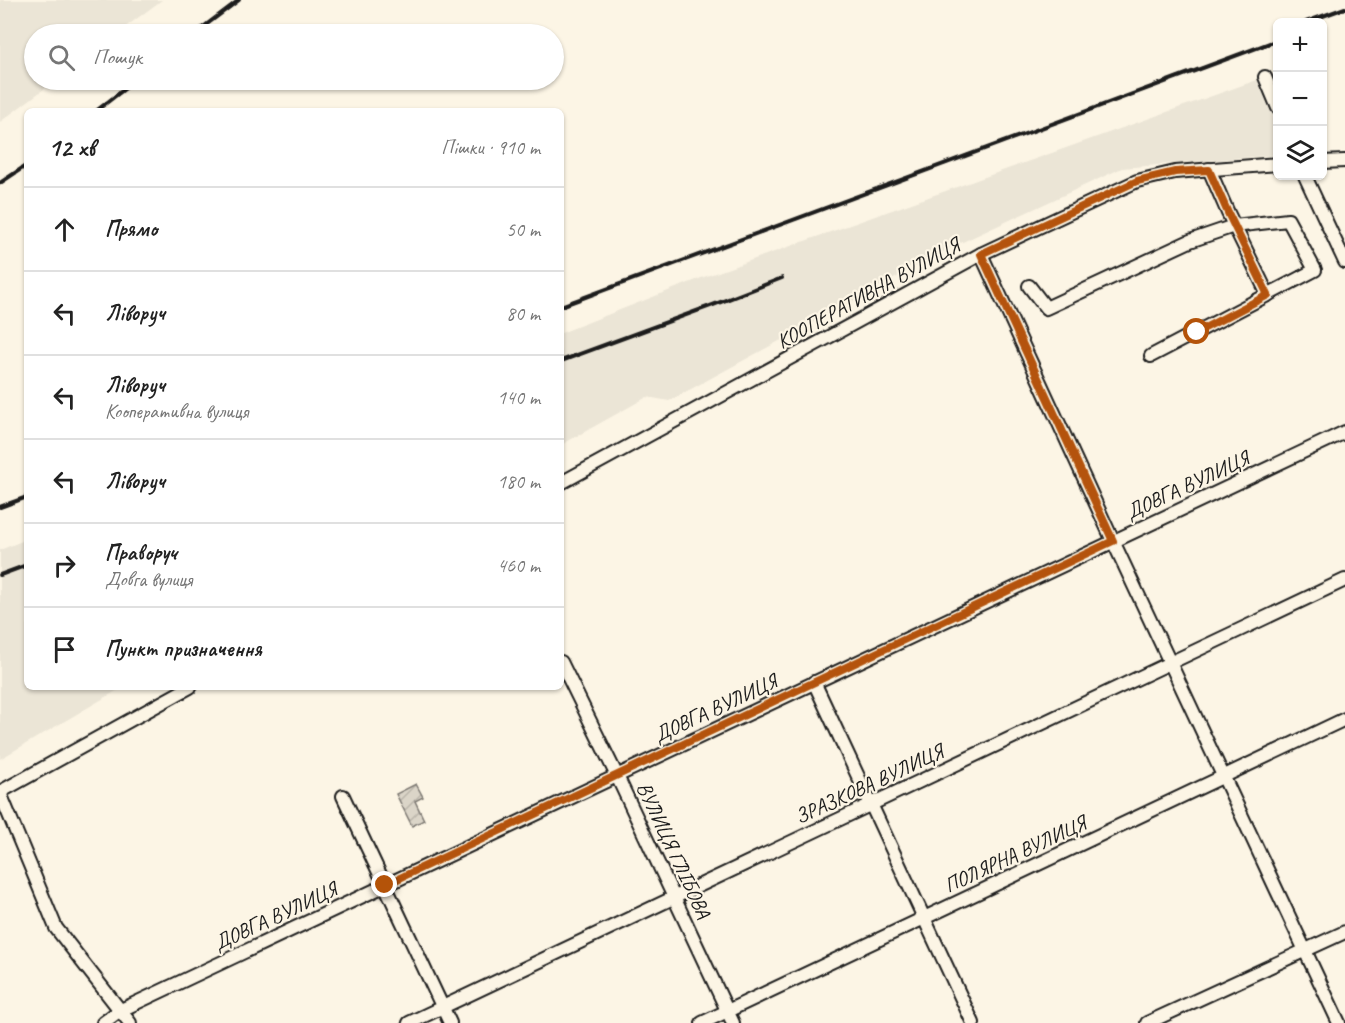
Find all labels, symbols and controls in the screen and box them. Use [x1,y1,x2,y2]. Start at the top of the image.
map controls [1273,18,1327,180]
button: + [1273,18,1327,72]
search box [24,24,564,90]
icon: search [45,41,78,74]
text: Пошук [93,43,142,71]
button: − [1273,72,1327,126]
button: layers [1273,126,1327,180]
text: 12 хв [48,131,95,164]
text: Пішки · 910 m [441,135,540,160]
icon: ahead [48,213,81,246]
text: Прямо [105,215,157,243]
text: 50 m [506,217,540,242]
street label: КООПЕРАТИВНА ВУЛИЦЯ [772,230,967,354]
icon: left [48,297,81,330]
text: Ліворуч [105,299,165,327]
text: 80 m [506,301,540,326]
route start [1183,318,1209,344]
text: Ліворуч [105,371,165,399]
icon: left [48,381,81,414]
text: 140 m [497,385,540,410]
text: Кооперативна вулиця [105,399,248,424]
street label: ДОВГА ВУЛИЦЯ [1121,444,1256,525]
icon: left [48,465,81,498]
text: Ліворуч [105,467,165,495]
text: 180 m [497,469,540,494]
text: Праворуч [105,539,177,567]
icon: right [48,549,81,582]
text: 460 m [497,553,540,578]
text: Довга вулиця [105,567,192,592]
icon: arrive [48,633,81,666]
text: Пункт призначення [105,635,262,663]
street label: ДОВГА ВУЛИЦЯ [649,667,784,748]
street label: ЗРАЗКОВА ВУЛИЦЯ [791,737,950,830]
street label: ВУЛИЦЯ ГЛІБОВА [631,778,717,923]
street label: ПОЛЯРНА ВУЛИЦЯ [940,809,1093,898]
route end [371,871,397,897]
street label: ДОВГА ВУЛИЦЯ [209,875,344,956]

